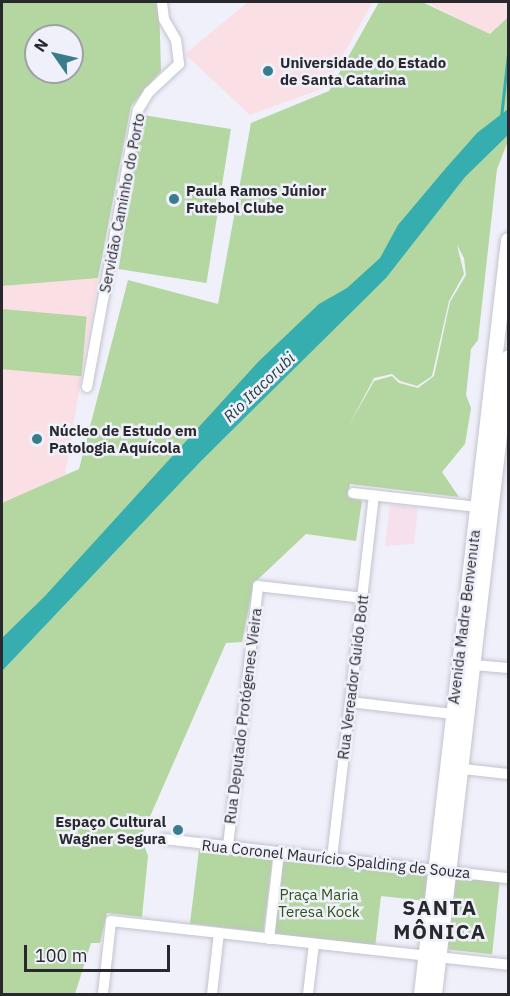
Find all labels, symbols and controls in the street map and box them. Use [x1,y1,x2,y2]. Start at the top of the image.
north arrow [24,24,84,84]
text: N [29,35,52,55]
place label: Universidade do Estado de Santa Catarina [280,53,446,88]
marker: Universidade do Estado de Santa Catarina [261,64,275,78]
street label: Servidão Caminho do Porto [96,112,148,294]
place label: Paula Ramos Júnior Futebol Clube [186,181,326,216]
marker: Paula Ramos Júnior Futebol Clube [167,192,181,206]
water label: Rio Itacorubi [219,348,299,426]
place label: Núcleo de Estudo em Patologia Aquícola [49,421,197,456]
marker: Núcleo de Estudo em Patologia Aquícola [30,432,44,446]
street label: Avenida Madre Benvenuta [444,529,484,705]
street label: Rua Vereador Guido Bott [334,593,372,761]
street label: Rua Deputado Protógenes Vieira [221,607,265,825]
place label: Espaço Cultural Wagner Segura [55,812,166,847]
marker: Espaço Cultural Wagner Segura [171,823,185,837]
street label: Rua Coronel Maurício Spalding de Souza [201,836,471,882]
park label: Praça Maria Teresa Kock [278,885,360,920]
district label: SANTA MÔNICA [393,894,487,944]
scale bar [27,933,172,971]
text: 100 m [35,944,87,967]

